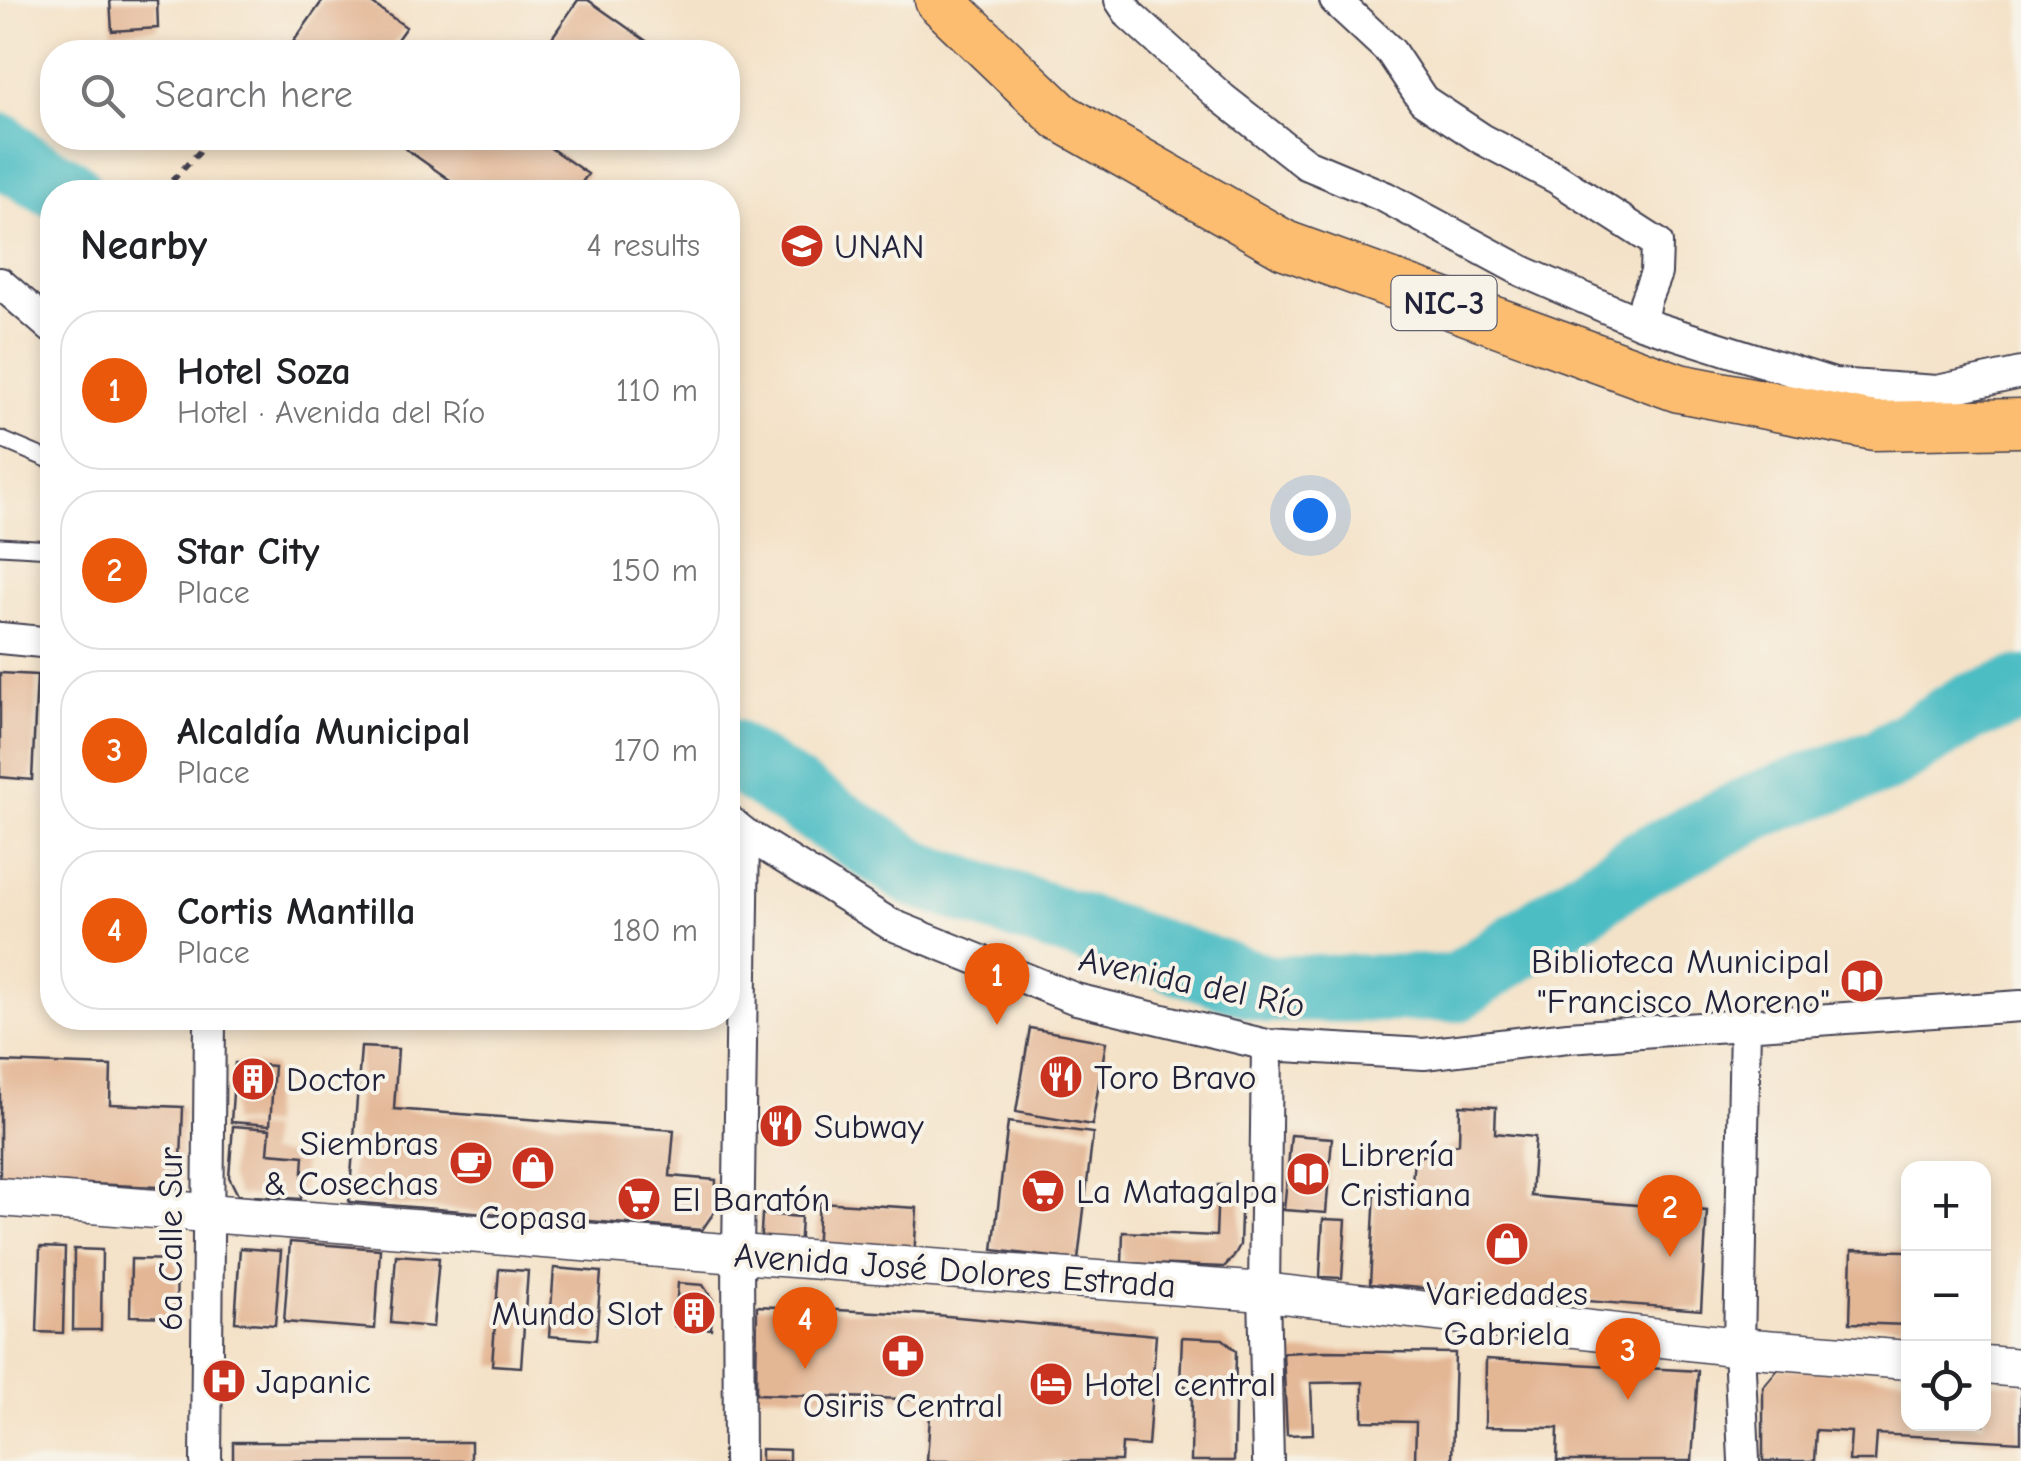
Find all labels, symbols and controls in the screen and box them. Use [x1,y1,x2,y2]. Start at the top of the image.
search box [40,40,740,150]
icon: search [75,68,130,123]
text: Search here [155,73,353,117]
text: Nearby [80,221,207,270]
school or university icon: UNAN [779,223,825,269]
place label: UNAN [834,226,925,267]
text: 4 results [587,227,700,264]
road number: NIC-3 [1392,276,1496,330]
text: Hotel Soza [177,350,351,394]
text: 1 [108,372,121,409]
text: 110 m [616,372,698,409]
text: Hotel · Avenida del Río [177,394,486,431]
your location [1285,490,1336,541]
text: Star City [177,530,319,574]
text: 2 [107,552,122,589]
text: 150 m [611,552,698,589]
text: Place [177,574,250,611]
text: Alcaldía Municipal [177,710,470,754]
text: 3 [107,732,122,769]
text: 170 m [614,732,698,769]
text: Place [177,754,250,791]
text: Cortis Mantilla [177,890,416,934]
text: 4 [107,912,122,949]
text: 180 m [612,912,698,949]
text: Place [177,934,250,971]
street label: Avenida del Río [1075,939,1309,1026]
place label: Biblioteca Municipal "Francisco Moreno" [1531,941,1830,1022]
pin: 1 [964,942,1030,1025]
library icon: Biblioteca Municipal "Francisco Moreno" [1839,958,1885,1004]
restaurant icon: Toro Bravo [1038,1054,1084,1100]
building icon: Doctor [230,1056,276,1102]
place label: Toro Bravo [1094,1057,1256,1098]
place label: Doctor [286,1059,385,1100]
restaurant icon: Subway [758,1103,804,1149]
place label: Subway [814,1106,924,1147]
place label: Siembras & Cosechas [264,1123,438,1204]
place label: Librería Cristiana [1340,1134,1471,1215]
cafe icon: Siembras & Cosechas [448,1140,494,1186]
shop icon: Copasa [510,1145,556,1191]
street label: 6a Calle Sur [150,1147,191,1331]
library icon: Librería Cristiana [1285,1151,1331,1197]
map controls [1901,1161,1991,1431]
button: + [1901,1161,1991,1251]
supermarket icon: La Matagalpa [1020,1168,1066,1214]
place label: La Matagalpa [1076,1171,1278,1212]
pin: 2 [1638,1174,1702,1257]
supermarket icon: El Baratón [616,1176,662,1222]
place label: El Baratón [672,1179,830,1220]
place label: Copasa [478,1197,588,1238]
shop icon: Variedades Gabriela [1484,1221,1530,1267]
street label: Avenida José Dolores Estrada [733,1235,1177,1306]
button: − [1901,1251,1991,1341]
place label: Variedades Gabriela [1426,1273,1588,1354]
pin: 4 [772,1286,838,1369]
building icon: Mundo Slot [671,1290,717,1336]
place label: Mundo Slot [491,1293,663,1334]
pin: 3 [1596,1318,1660,1400]
pharmacy icon: Osiris Central [880,1333,926,1379]
button: locate [1901,1341,1991,1431]
hospital icon: Japanic [201,1358,247,1404]
place label: Japanic [256,1361,371,1402]
hotel icon: Hotel central [1028,1361,1074,1407]
place label: Hotel central [1084,1364,1276,1405]
place label: Osiris Central [803,1385,1003,1426]

